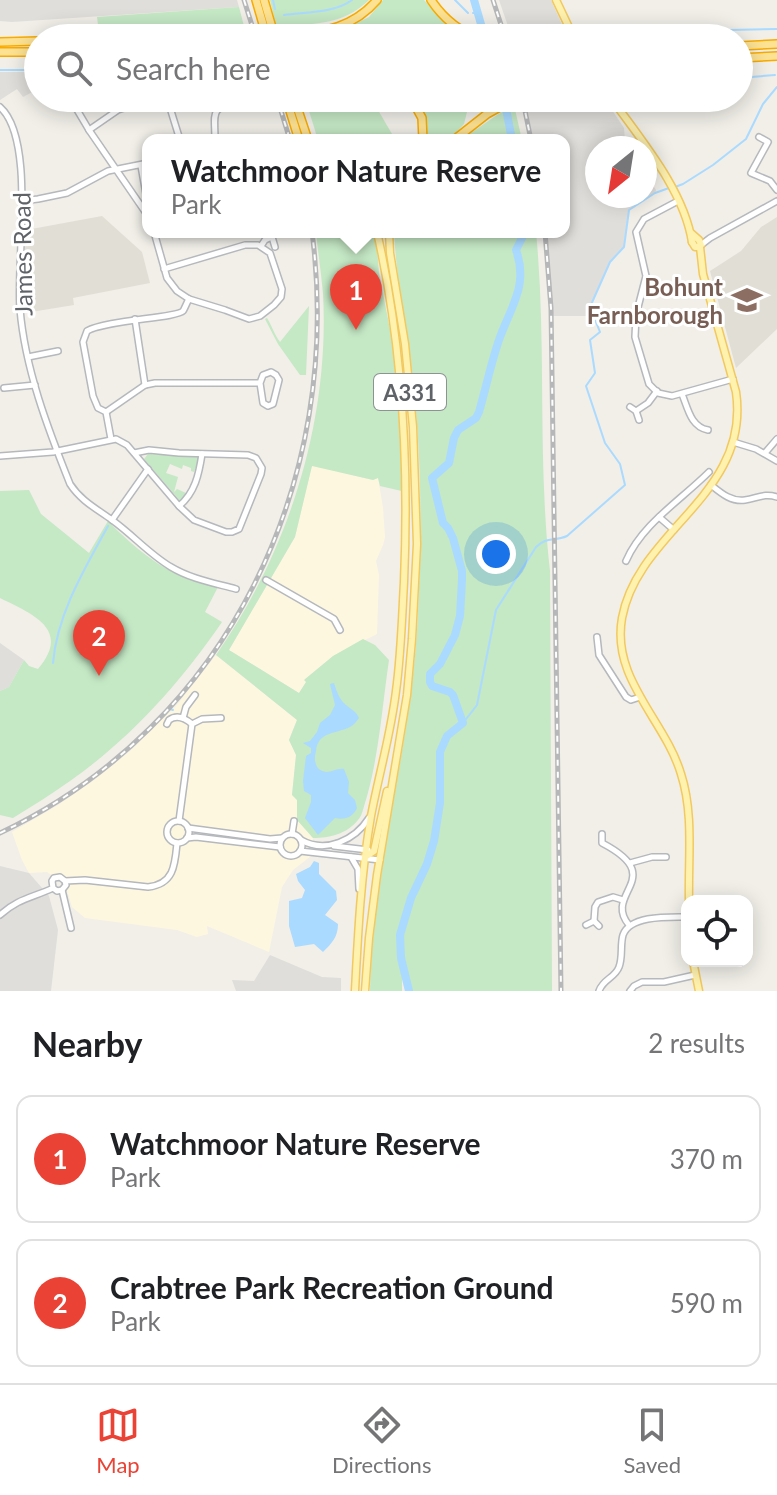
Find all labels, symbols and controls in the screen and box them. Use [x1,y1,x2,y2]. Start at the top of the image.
search box [24,24,753,112]
icon: search [52,46,96,90]
text: Search here [116,50,271,86]
popup [142,134,570,238]
north arrow [585,136,657,208]
text: Watchmoor Nature Reserve [171,152,541,188]
text: Park [171,188,222,220]
street label: James Road [6,192,38,316]
pin: 1 [330,264,382,330]
place label: Bohunt Farnborough [587,272,723,329]
school or university icon: Bohunt Farnborough [730,283,764,317]
road number: A331 [374,374,446,410]
your location [476,534,516,574]
pin: 2 [73,610,125,676]
map controls [681,895,753,967]
button: locate [681,895,753,967]
text: Nearby [32,1023,143,1064]
text: 2 results [648,1027,745,1059]
text: Watchmoor Nature Reserve [110,1125,481,1161]
text: 1 [52,1143,68,1175]
text: 370 m [670,1143,743,1175]
text: Park [110,1161,161,1193]
text: Crabtree Park Recreation Ground [110,1269,554,1305]
text: 2 [52,1287,68,1319]
text: 590 m [670,1287,743,1319]
text: Park [110,1305,161,1337]
tab: Map [96,1403,140,1478]
tab: Directions [332,1403,431,1478]
tab: Saved [623,1403,681,1478]

